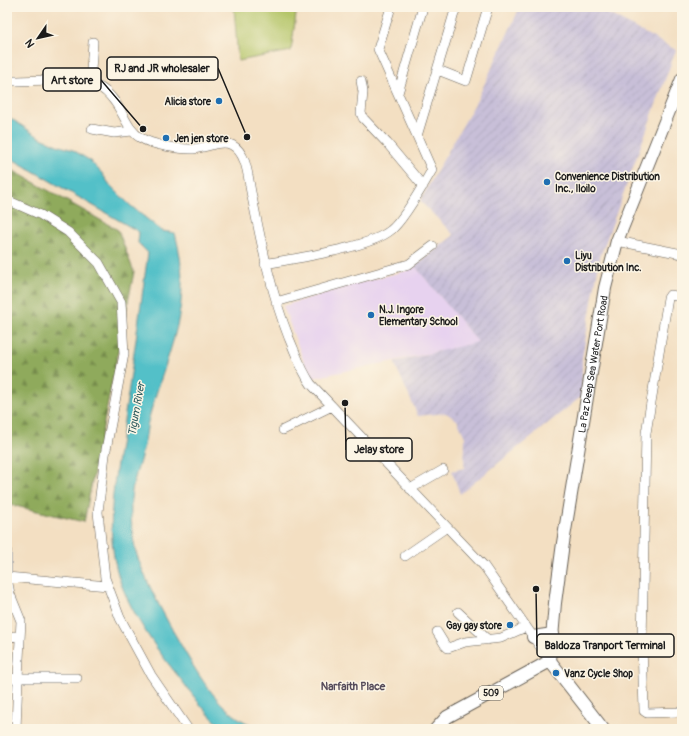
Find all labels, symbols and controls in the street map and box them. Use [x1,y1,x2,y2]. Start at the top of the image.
north arrow [18,18,58,58]
text: N [22,36,38,50]
callout: RJ and JR wholesaler [107,57,218,80]
text: RJ and JR wholesaler [114,62,211,75]
callout: Art store [43,68,101,91]
text: Art store [51,74,94,87]
place label: Alicia store [165,96,212,108]
marker: Alicia store [214,96,224,106]
marker: Jen jen store [161,133,171,143]
place label: Jen jen store [174,133,229,145]
place label: Convenience Distribution Inc., Iloilo [555,171,660,195]
marker: Convenience Distribution Inc., Iloilo [542,177,552,187]
place label: Liyu Distribution Inc. [575,250,642,274]
marker: Liyu Distribution Inc. [562,256,572,266]
street label: La Paz Deep Sea Water Port Road [576,294,611,434]
place label: N.J. Ingore Elementary School [379,304,458,328]
marker: N.J. Ingore Elementary School [366,310,376,320]
water label: Tigum River [125,379,148,437]
callout: Jelay store [346,438,412,461]
text: Jelay store [354,443,405,456]
place label: Gay gay store [446,620,503,632]
marker: Gay gay store [505,620,515,630]
callout: Baldoza Tranport Terminal [537,634,674,657]
text: Baldoza Tranport Terminal [544,639,666,652]
marker: Vanz Cycle Shop [551,668,561,678]
place label: Vanz Cycle Shop [564,668,633,680]
district label: Narfaith Place [321,680,386,693]
road number: 509 [479,686,503,700]

